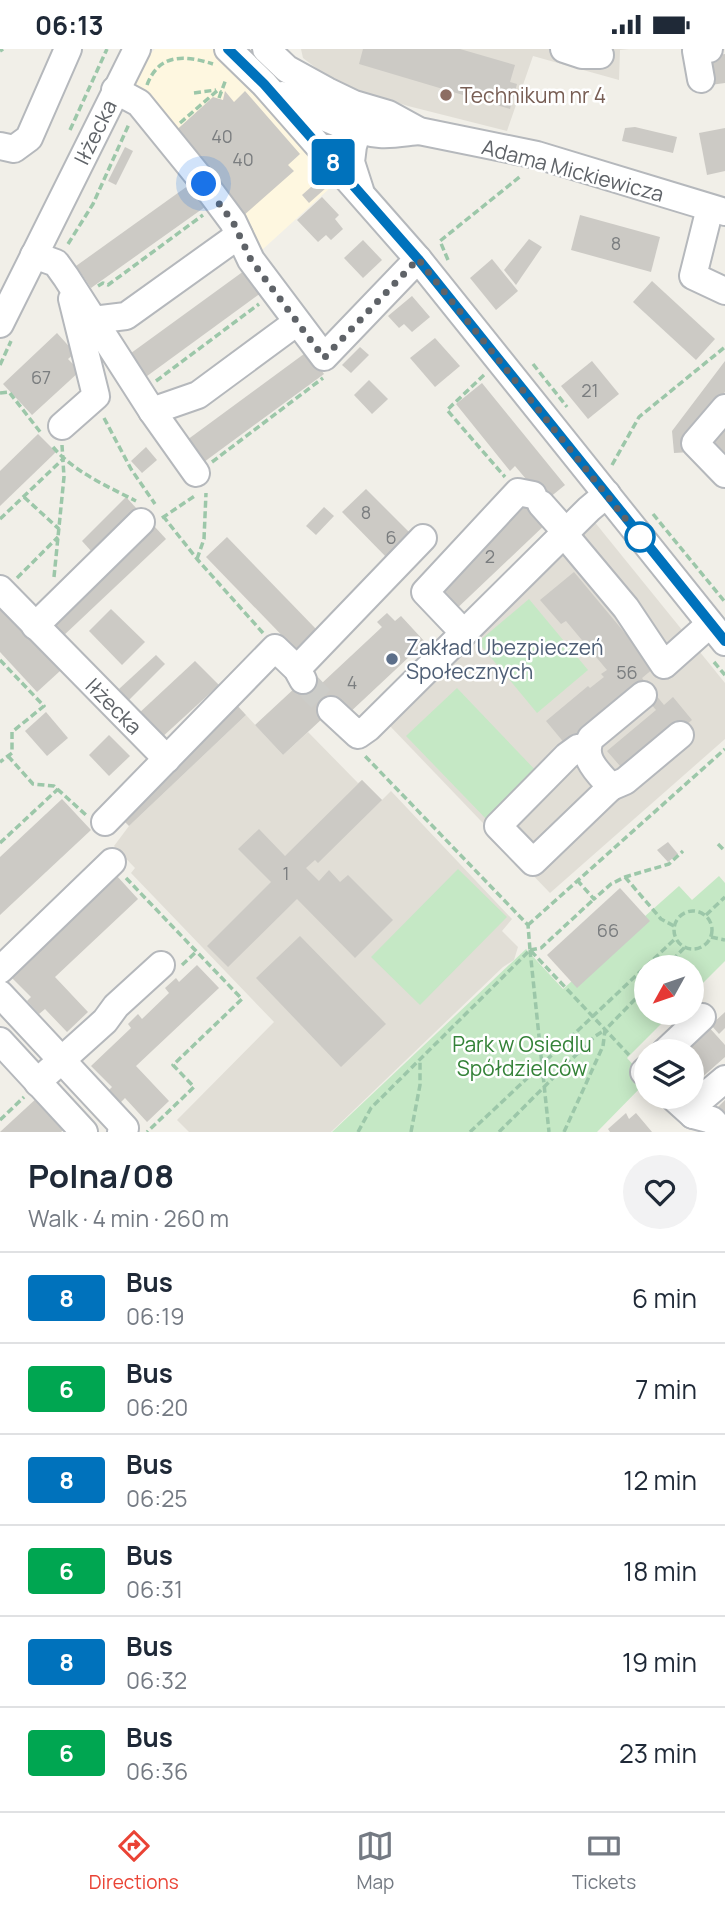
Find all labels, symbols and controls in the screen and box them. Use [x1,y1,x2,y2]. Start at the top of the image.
text: 06:13 [35,7,104,43]
place label: Technikum nr 4 [460,81,606,109]
marker: Technikum nr 4 [438,87,454,103]
street label: Iłżecka [67,95,123,169]
house number: 40 [211,124,233,148]
street label: Adama Mickiewicza [479,132,667,208]
line badge: 8 [310,139,356,185]
text: 8 [326,145,340,178]
house number: 40 [232,147,254,171]
your location [186,166,221,201]
house number: 8 [611,231,621,255]
house number: 67 [31,365,51,389]
house number: 21 [581,378,599,402]
house number: 8 [361,500,371,524]
unlabelled marker [625,522,655,552]
house number: 6 [385,525,397,549]
house number: 2 [485,544,495,568]
place label: Zakład Ubezpieczeń Społecznych [406,633,603,685]
marker: Zakład Ubezpieczeń Społecznych [384,651,400,667]
house number: 56 [616,660,638,684]
house number: 4 [347,670,357,694]
street label: Iłżecka [80,672,148,740]
house number: 1 [282,861,290,885]
house number: 66 [597,918,619,942]
north arrow [634,955,704,1025]
map controls [634,955,704,1109]
park label: Park w Osiedlu Spółdzielców [452,1030,592,1082]
button: layers [634,1039,704,1109]
text: Polna/08 [28,1153,174,1198]
button: heart [623,1155,697,1229]
text: Walk · 4 min · 260 m [28,1202,229,1234]
text: Bus [126,1264,173,1300]
text: 6 min [632,1280,697,1316]
text: 8 [59,1281,74,1314]
text: 06:19 [126,1300,184,1332]
text: Bus [126,1355,173,1391]
text: 7 min [635,1371,697,1407]
text: 6 [59,1372,74,1405]
text: 06:20 [126,1391,188,1423]
text: Bus [126,1446,173,1482]
text: 12 min [623,1462,697,1498]
text: 8 [59,1463,74,1496]
text: 06:25 [126,1482,188,1514]
text: Bus [126,1537,173,1573]
text: 18 min [623,1553,697,1589]
text: 6 [59,1554,74,1587]
text: 06:31 [126,1573,183,1605]
text: Bus [126,1628,173,1664]
text: 19 min [622,1644,697,1680]
text: 8 [59,1645,74,1678]
text: 06:32 [126,1664,187,1696]
text: Bus [126,1719,173,1755]
text: 23 min [619,1735,697,1771]
text: 6 [59,1736,74,1769]
text: 06:36 [126,1755,188,1787]
tab: Directions [89,1827,179,1895]
tab: Map [356,1827,394,1895]
tab: Tickets [572,1827,636,1895]

